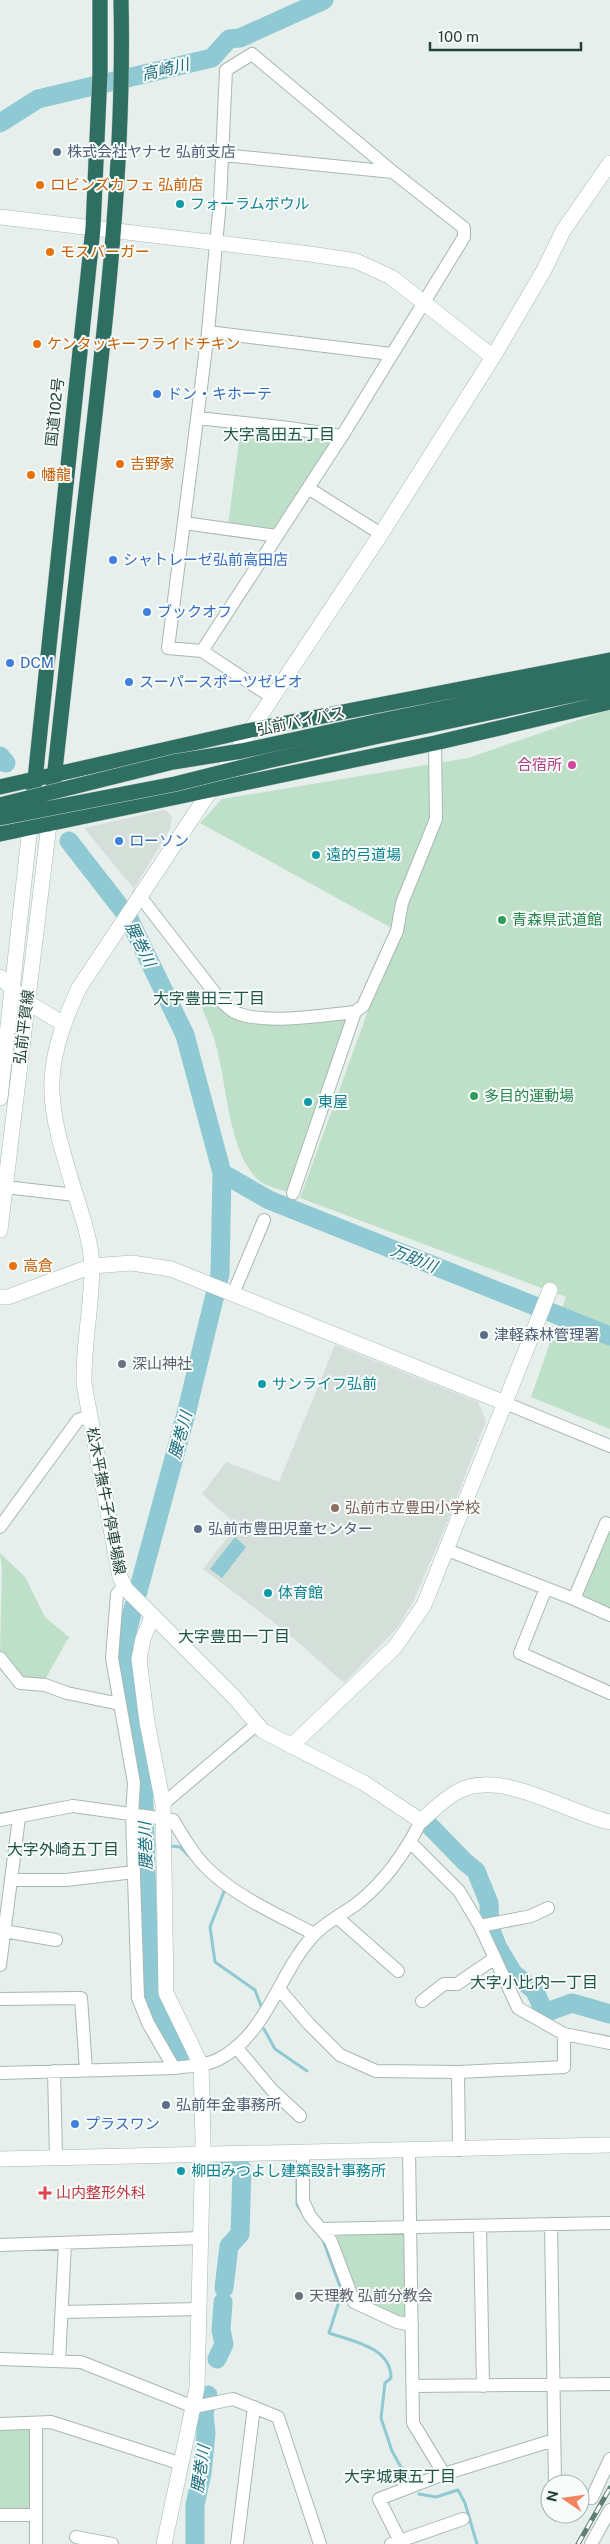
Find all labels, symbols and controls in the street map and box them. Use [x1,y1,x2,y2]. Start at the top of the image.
scale bar [430,20,581,52]
text: 100 m [438,28,479,45]
water label: 高崎川 [140,54,193,84]
place label: 株式会社ヤナセ 弘前支店 [67,143,236,160]
marker: 株式会社ヤナセ 弘前支店 [51,146,63,158]
place label: ロビンズカフェ 弘前店 [50,176,203,193]
marker: ロビンズカフェ 弘前店 [34,179,46,191]
place label: フォーラムボウル [190,195,310,212]
marker: フォーラムボウル [174,198,186,210]
place label: モスバーガー [60,243,150,260]
marker: モスバーガー [44,246,56,258]
place label: ケンタッキーフライドチキン [47,335,240,352]
marker: ケンタッキーフライドチキン [31,338,43,350]
street label: 国道102号 [42,377,67,447]
place label: ドン・キホーテ [167,385,272,402]
marker: ドン・キホーテ [151,388,163,400]
district label: 大字高田五丁目 [223,425,335,444]
place label: 吉野家 [130,455,175,472]
marker: 吉野家 [114,458,126,470]
place label: 幡龍 [41,466,71,483]
marker: 幡龍 [25,469,37,481]
place label: シャトレーゼ弘前高田店 [123,551,288,568]
marker: シャトレーゼ弘前高田店 [107,554,119,566]
place label: ブックオフ [157,603,232,620]
marker: ブックオフ [141,606,153,618]
place label: DCM [20,654,54,671]
marker: DCM [4,657,16,669]
place label: スーパースポーツゼビオ [139,673,303,690]
marker: スーパースポーツゼビオ [123,676,135,688]
street label: 弘前バイパス [255,703,347,738]
place label: 合宿所 [517,756,562,773]
marker: 合宿所 [566,759,578,771]
place label: ローソン [129,832,189,849]
marker: ローソン [113,835,125,847]
place label: 遠的弓道場 [326,846,401,863]
marker: 遠的弓道場 [310,849,322,861]
place label: 青森県武道館 [512,911,602,928]
marker: 青森県武道館 [496,914,508,926]
water label: 腰巻川 [121,918,160,972]
street label: 弘前平賀線 [10,989,37,1065]
district label: 大字豊田三丁目 [153,989,265,1008]
place label: 多目的運動場 [484,1087,574,1104]
marker: 多目的運動場 [468,1090,480,1102]
place label: 東屋 [318,1093,348,1110]
marker: 東屋 [302,1096,314,1108]
water label: 万助川 [388,1241,441,1277]
place label: 高倉 [23,1257,53,1274]
marker: 高倉 [7,1260,19,1272]
place label: 津軽森林管理署 [494,1326,599,1343]
marker: 津軽森林管理署 [478,1329,490,1341]
place label: 深山神社 [132,1355,192,1372]
marker: 深山神社 [116,1358,128,1370]
place label: サンライフ弘前 [272,1375,377,1392]
marker: サンライフ弘前 [256,1378,268,1390]
water label: 腰巻川 [165,1408,196,1461]
street label: 松木平撫牛子停車場線 [84,1426,129,1576]
place label: 弘前市立豊田小学校 [345,1499,480,1516]
marker: 弘前市立豊田小学校 [329,1502,341,1514]
place label: 弘前市豊田児童センター [208,1520,373,1537]
marker: 弘前市豊田児童センター [192,1523,204,1535]
place label: 体育館 [278,1584,323,1601]
marker: 体育館 [262,1587,274,1599]
district label: 大字豊田一丁目 [178,1627,290,1646]
water label: 腰巻川 [135,1820,156,1870]
district label: 大字外崎五丁目 [7,1840,119,1859]
district label: 大字小比内一丁目 [470,1973,598,1992]
place label: 弘前年金事務所 [176,2096,281,2113]
marker: 弘前年金事務所 [160,2099,172,2111]
place label: プラスワン [85,2115,160,2132]
marker: プラスワン [69,2118,81,2130]
place label: 柳田みつよし建築設計事務所 [191,2162,386,2179]
marker: 柳田みつよし建築設計事務所 [175,2165,187,2177]
place label: 山内整形外科 [56,2184,146,2201]
marker: 山内整形外科 [38,2186,52,2200]
place label: 天理教 弘前分教会 [309,2287,433,2304]
marker: 天理教 弘前分教会 [293,2290,305,2302]
water label: 腰巻川 [188,2442,214,2494]
district label: 大字城東五丁目 [344,2467,456,2486]
north arrow [540,2474,590,2524]
text: N [543,2489,561,2503]

